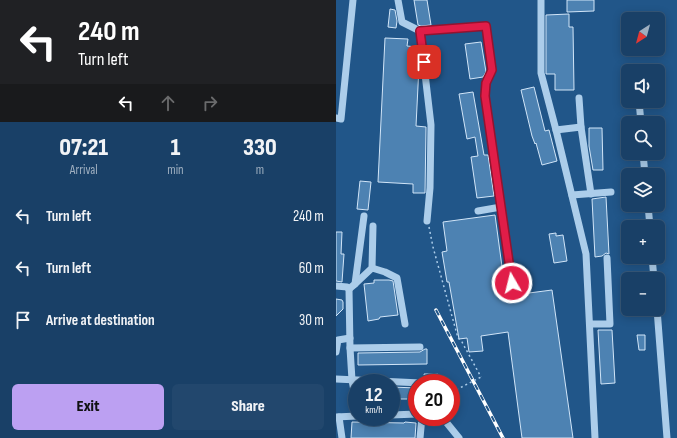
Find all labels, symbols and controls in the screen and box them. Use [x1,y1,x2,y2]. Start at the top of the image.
north arrow [621,12,665,56]
map controls [621,12,665,316]
text: 240 m [78,15,139,48]
icon: left [12,16,64,68]
pin [407,45,441,79]
text: Turn left [78,49,129,70]
icon: arrive [413,51,435,73]
button: sound [621,64,665,108]
icon: left [115,92,137,114]
icon: ahead [157,92,179,114]
icon: right [199,92,221,114]
button: search [621,116,665,160]
text: 07:21 [59,133,108,162]
text: 1 [171,133,180,162]
text: 330 [243,133,277,162]
text: Arrival [70,162,98,178]
text: min [167,162,184,178]
text: m [256,162,264,178]
button: layers [621,168,665,212]
icon: left [12,205,34,227]
text: Turn left [46,207,91,226]
text: 240 m [293,207,324,226]
button: + [621,220,665,264]
icon: left [12,257,34,279]
text: Turn left [46,259,91,278]
text: 60 m [299,259,324,278]
position arrow [491,262,533,304]
button: − [621,272,665,316]
icon: arrive [12,309,34,331]
text: Arrive at destination [46,311,155,330]
text: 30 m [299,311,324,330]
speed limit sign: 20 [408,374,460,426]
text: 12 [366,383,382,407]
button: Exit [12,384,164,430]
button: Share [172,384,324,430]
text: km/h [365,404,383,416]

